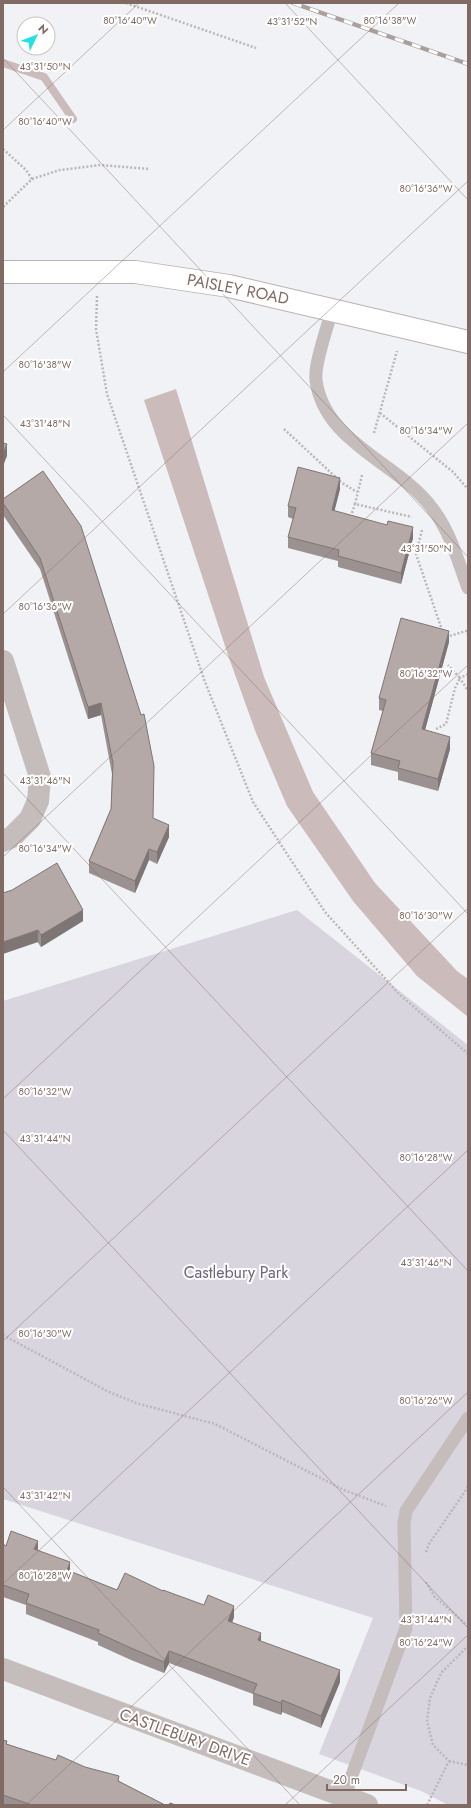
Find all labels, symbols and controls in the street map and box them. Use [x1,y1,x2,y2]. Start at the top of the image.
text: 80°16'40"W [103,13,157,28]
text: 80°16'38"W [364,13,417,28]
text: 43°31'52"N [267,14,317,29]
north arrow [16,16,56,56]
text: N [34,21,52,38]
text: 43°31'50"N [20,59,70,74]
text: 80°16'40"W [18,114,72,129]
text: 80°16'36"W [399,181,453,196]
street label: PAISLEY ROAD [185,268,291,310]
text: 80°16'38"W [19,357,72,372]
text: 43°31'48"N [20,416,70,431]
text: 80°16'34"W [399,423,453,438]
text: 43°31'50"N [401,541,451,556]
text: 80°16'36"W [18,599,72,614]
text: 80°16'32"W [399,666,453,681]
text: 43°31'46"N [20,773,70,788]
text: 80°16'34"W [18,841,72,856]
text: 80°16'30"W [399,908,453,923]
text: 80°16'32"W [18,1084,72,1099]
text: 43°31'44"N [20,1131,70,1146]
text: 80°16'28"W [399,1150,453,1165]
text: 43°31'46"N [401,1255,451,1270]
park label: Castlebury Park [184,1261,289,1284]
text: 80°16'30"W [18,1326,72,1341]
text: 80°16'26"W [399,1393,453,1408]
text: 43°31'42"N [20,1488,70,1503]
text: 80°16'28"W [18,1568,72,1583]
text: 43°31'44"N [401,1612,451,1627]
text: 80°16'24"W [399,1635,453,1650]
street label: CASTLEBURY DRIVE [116,1703,254,1771]
scale bar [327,1766,406,1792]
text: 20 m [333,1771,360,1789]

